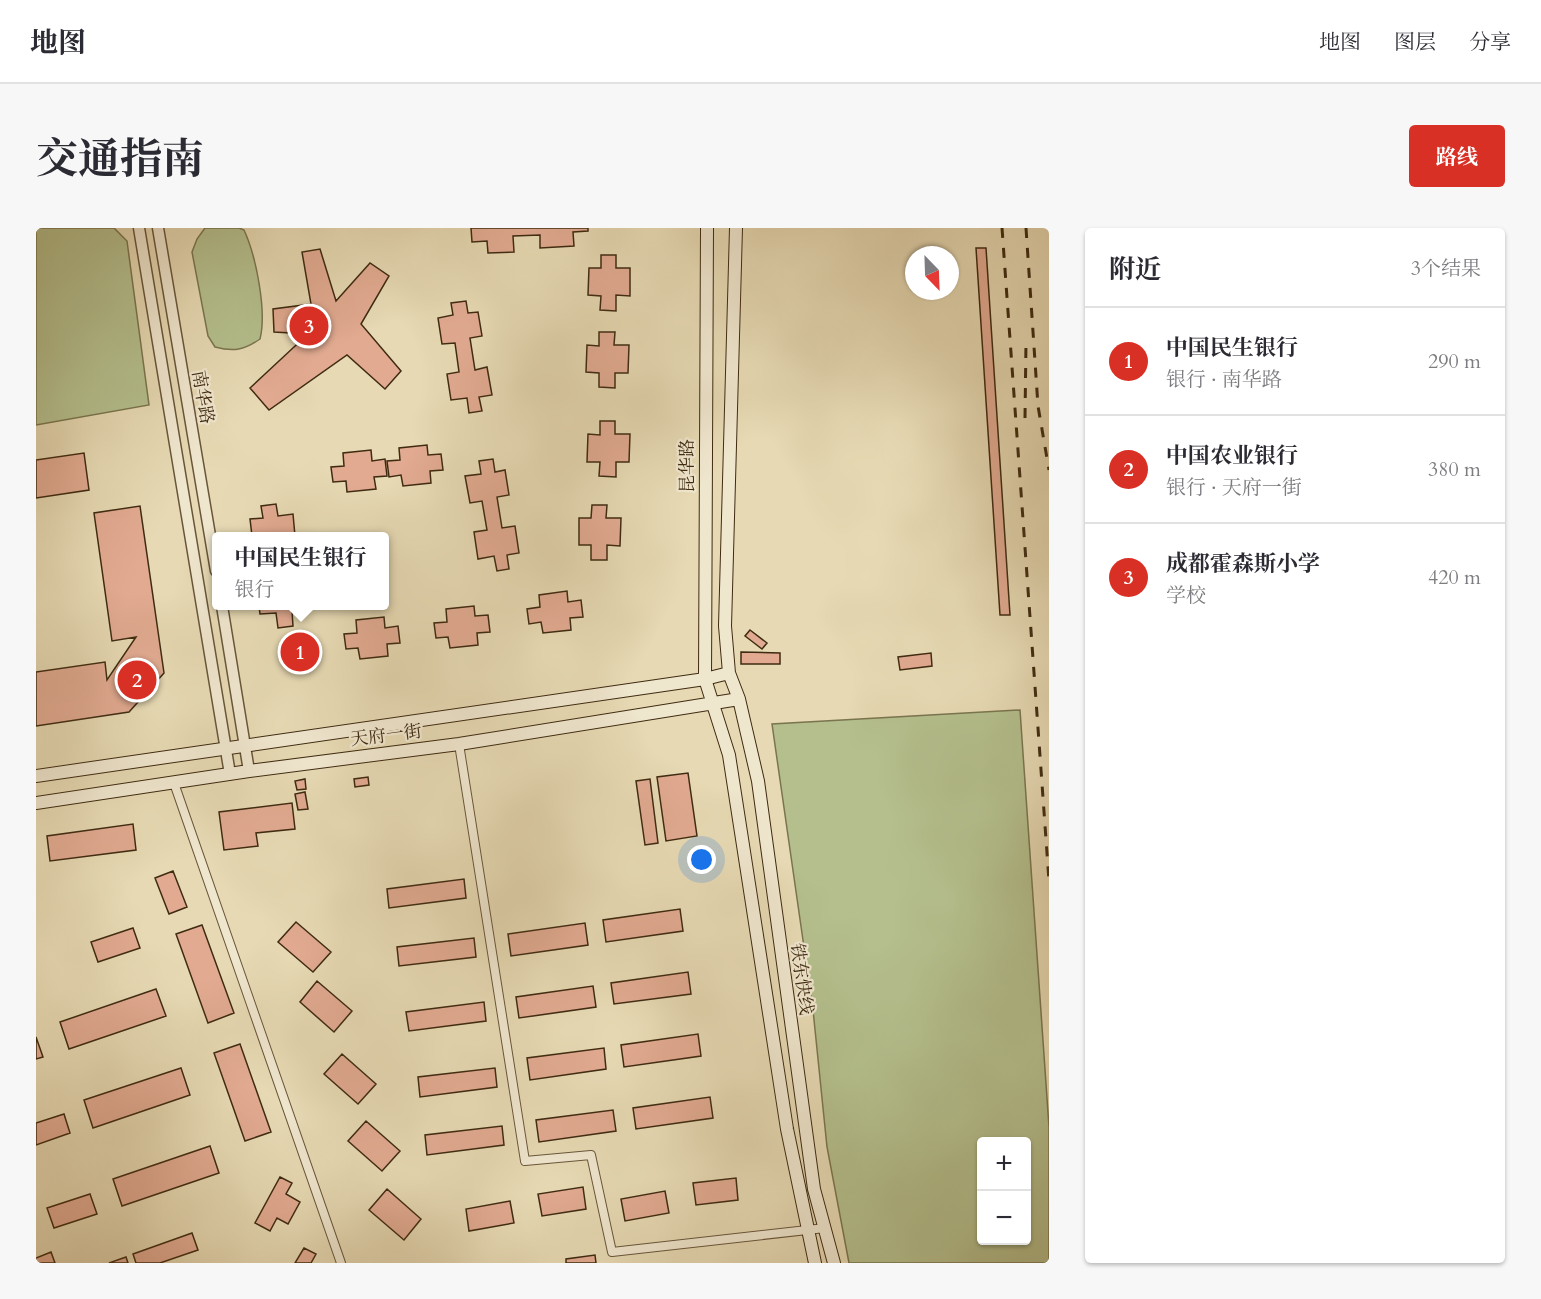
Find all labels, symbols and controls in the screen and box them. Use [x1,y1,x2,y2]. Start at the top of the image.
text: 地图 [30,24,86,62]
text: 地图 [1319,28,1361,57]
text: 图层 [1394,28,1436,57]
text: 分享 [1469,28,1511,57]
button: 路线 [1409,125,1505,187]
text: 交通指南 [36,131,204,188]
north arrow [905,246,959,300]
text: 附近 [1109,252,1161,287]
text: 3个结果 [1411,255,1481,282]
pin: 3 [290,304,328,348]
text: 中国民生银行 [1166,333,1298,363]
text: 1 [1123,348,1134,375]
text: 290 m [1428,348,1481,375]
text: 银行 · 南华路 [1166,366,1282,393]
street label: 南华路 [186,368,220,426]
street label: 昆华路 [675,439,700,493]
text: 中国农业银行 [1166,441,1298,471]
text: 2 [1123,456,1134,483]
text: 380 m [1428,456,1481,483]
text: 银行 · 天府一街 [1166,474,1302,501]
popup [212,532,389,610]
text: 中国民生银行 [234,543,367,573]
text: 成都霍森斯小学 [1166,549,1320,579]
text: 3 [1123,564,1134,591]
text: 420 m [1428,564,1481,591]
text: 银行 [234,576,274,603]
text: 学校 [1166,582,1206,609]
pin: 1 [280,630,320,674]
pin: 2 [118,658,156,702]
street label: 天府一街 [349,719,423,752]
your location [687,845,716,874]
street label: 铁东快线 [784,942,819,1016]
map controls [977,1137,1031,1245]
button: + [977,1137,1031,1191]
button: − [977,1191,1031,1245]

